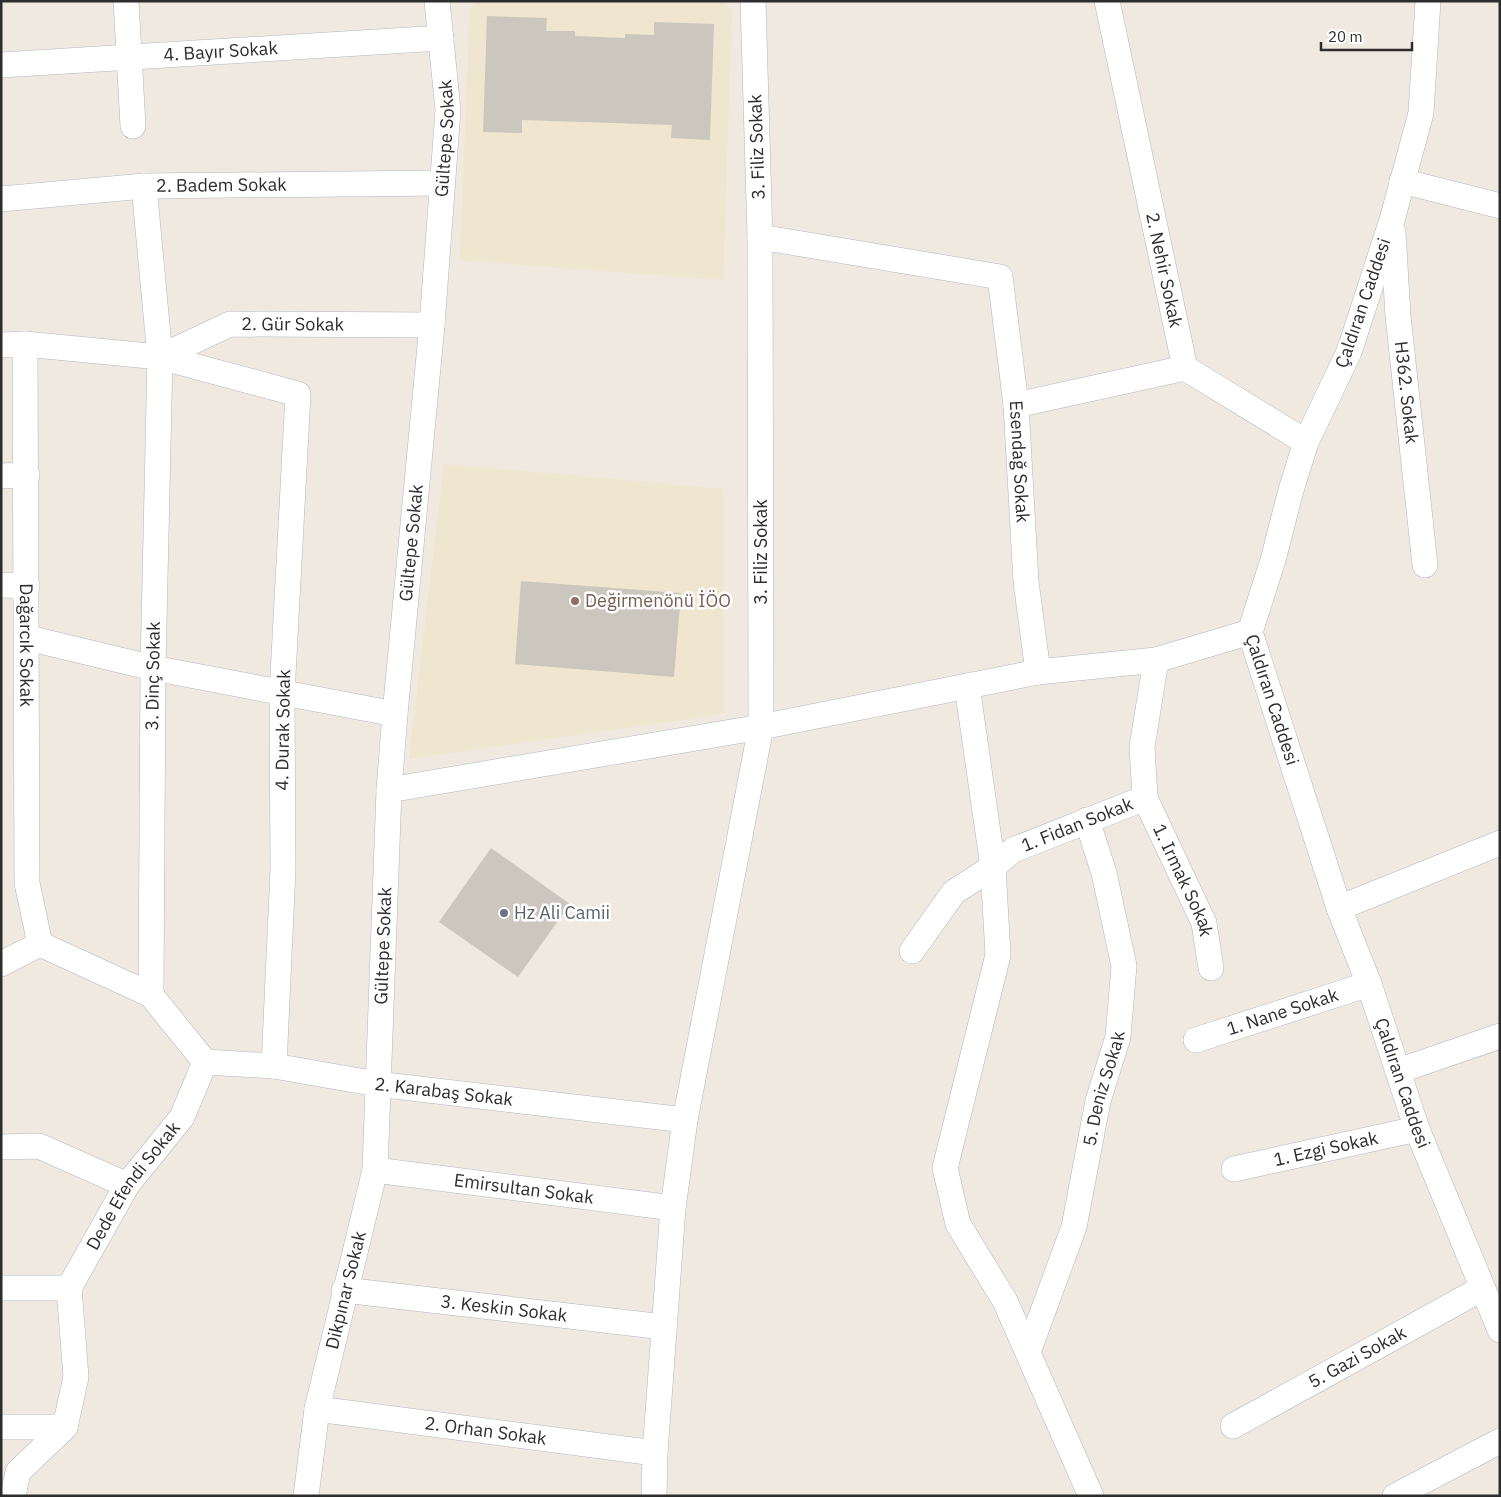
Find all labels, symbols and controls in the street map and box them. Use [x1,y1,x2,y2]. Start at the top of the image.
scale bar [1321,20,1412,52]
text: 20 m [1328,27,1363,46]
street label: 4. Bayır Sokak [163,36,279,66]
street label: Gültepe Sokak [430,78,459,198]
street label: 3. Filiz Sokak [743,93,770,200]
street label: 2. Badem Sokak [156,173,287,197]
street label: 2. Nehir Sokak [1141,210,1188,330]
street label: Çaldıran Caddesi [1330,235,1396,371]
street label: 2. Gür Sokak [241,312,345,336]
street label: H362. Sokak [1390,340,1424,445]
street label: Esendağ Sokak [1005,400,1035,524]
street label: Gültepe Sokak [394,483,428,602]
street label: 3. Filiz Sokak [749,499,772,605]
street label: Dağarcık Sokak [15,583,38,707]
place label: Değirmenönü İÖO [585,589,731,612]
marker: Değirmenönü İÖO [569,595,581,607]
street label: 3. Dinç Sokak [140,621,165,731]
street label: Çaldıran Caddesi [1240,631,1304,768]
street label: 4. Durak Sokak [270,669,295,791]
street label: 1. Fidan Sokak [1018,792,1137,857]
street label: 1. Irmak Sokak [1148,820,1218,939]
street label: Gültepe Sokak [369,886,396,1005]
place label: Hz Ali Camii [514,901,610,924]
marker: Hz Ali Camii [498,907,510,919]
street label: 1. Nane Sokak [1224,983,1342,1040]
street label: Çaldıran Caddesi [1370,1015,1436,1152]
street label: 5. Deniz Sokak [1078,1030,1129,1148]
street label: 2. Karabaş Sokak [373,1072,515,1111]
street label: Dede Efendi Sokak [81,1116,185,1254]
street label: 1. Ezgi Sokak [1271,1126,1381,1171]
street label: Emirsultan Sokak [453,1168,596,1209]
street label: Dikpınar Sokak [320,1228,371,1351]
street label: 3. Keskin Sokak [439,1289,569,1327]
street label: 5. Gazi Sokak [1304,1320,1410,1393]
street label: 2. Orhan Sokak [423,1411,548,1450]

